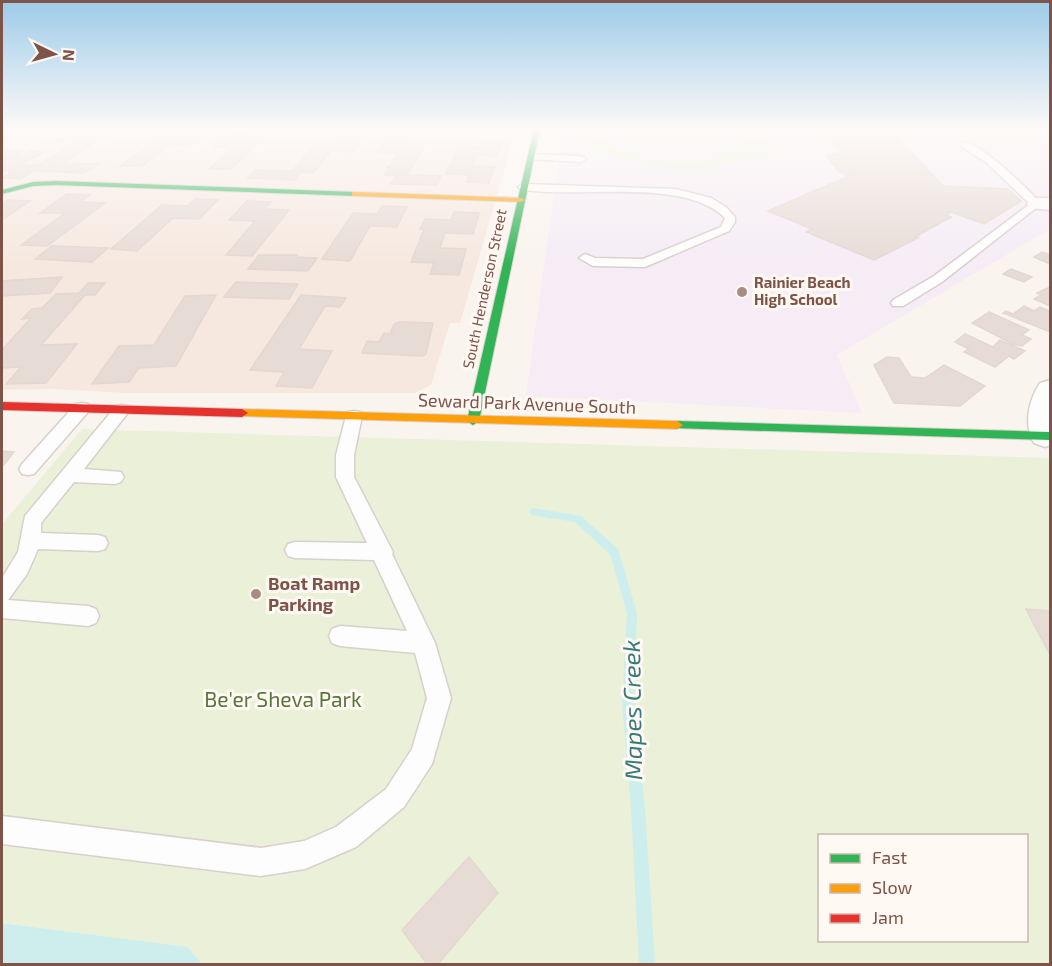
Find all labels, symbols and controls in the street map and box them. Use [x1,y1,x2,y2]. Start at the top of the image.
north arrow [24,24,84,84]
text: N [59,49,79,62]
street label: South Henderson Street [458,207,510,370]
place label: Rainier Beach High School [754,273,851,308]
marker: Rainier Beach High School [735,285,749,299]
street label: Seward Park Avenue South [418,388,636,418]
place label: Boat Ramp Parking [268,572,360,615]
marker: Boat Ramp Parking [249,587,263,601]
water label: Mapes Creek [616,640,647,780]
park label: Be'er Sheva Park [204,686,362,711]
legend [818,834,1028,942]
text: Fast [872,846,907,868]
text: Slow [872,876,913,898]
text: Jam [872,906,904,928]

